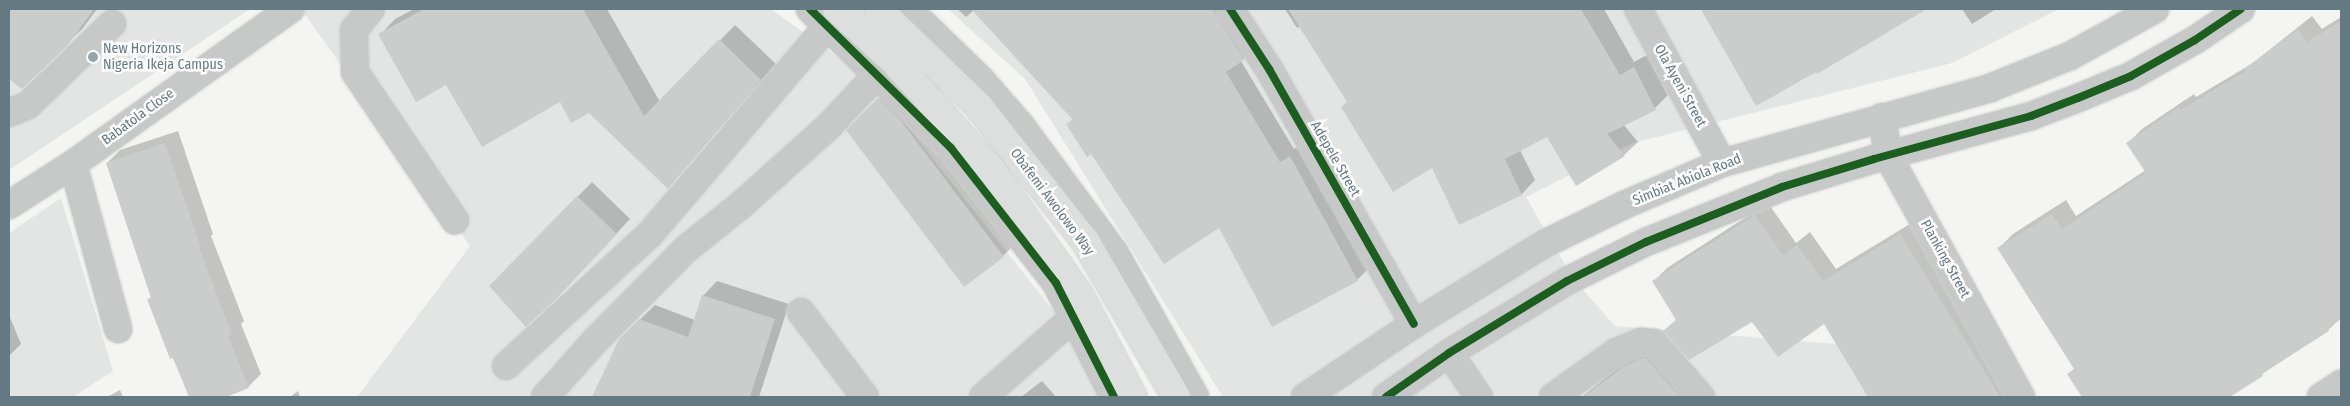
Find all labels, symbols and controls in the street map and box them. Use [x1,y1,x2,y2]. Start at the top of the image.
place label: New Horizons Nigeria Ikeja Campus [103,41,223,74]
street label: Ola Ayeni Street [1650,42,1710,130]
marker: New Horizons Nigeria Ikeja Campus [87,51,99,63]
street label: Babatola Close [99,85,177,149]
street label: Adepele Street [1307,118,1363,200]
street label: Obafemi Awolowo Way [1006,145,1098,259]
street label: Simbiat Abiola Road [1630,151,1744,209]
street label: Planking Street [1917,217,1973,301]

